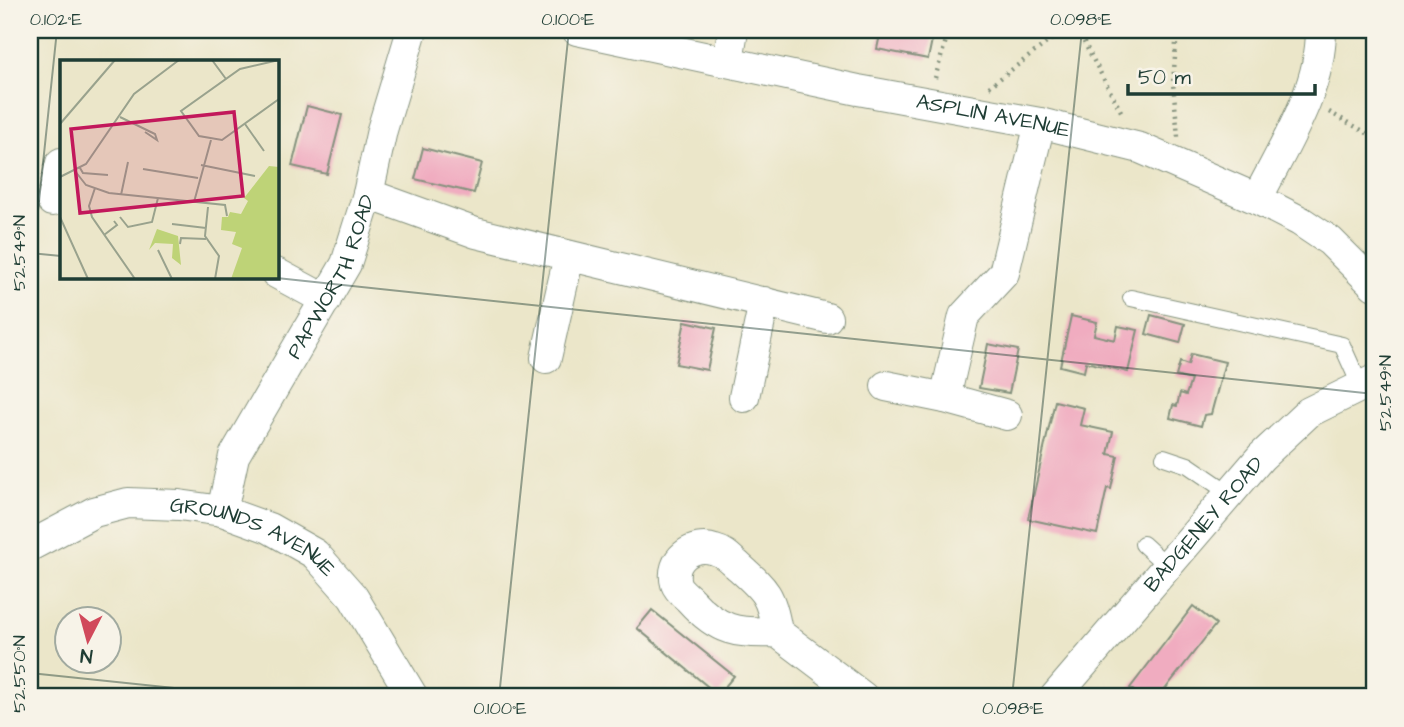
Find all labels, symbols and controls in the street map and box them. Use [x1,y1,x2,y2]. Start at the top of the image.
text: 0.102°E [30,7,83,32]
text: 0.100°E [541,7,595,32]
text: 0.098°E [1050,7,1112,32]
scale bar [1128,52,1315,96]
inset map [60,60,278,278]
text: 50 m [1138,63,1192,92]
street label: ASPLIN AVENUE [914,86,1074,145]
street label: PAPWORTH ROAD [279,190,382,364]
text: 52.549°N [7,215,32,291]
text: 52.549°N [1373,355,1398,431]
street label: BADGENEY ROAD [1137,450,1270,598]
street label: GROUNDS AVENUE [169,490,343,583]
north arrow [52,604,122,674]
text: 52.550°N [7,635,32,713]
text: N [79,641,94,669]
text: 0.100°E [473,696,527,721]
text: 0.098°E [982,696,1044,721]

